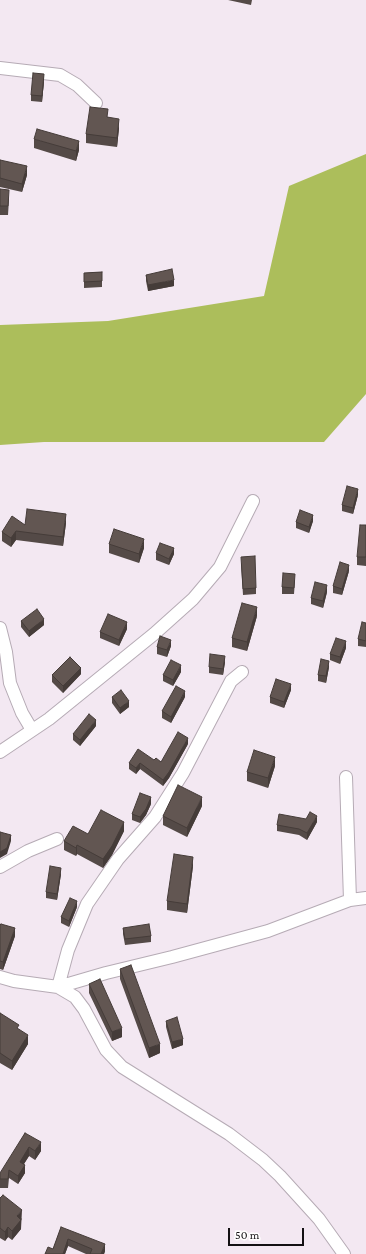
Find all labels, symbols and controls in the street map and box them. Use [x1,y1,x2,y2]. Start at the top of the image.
scale bar [230,1220,306,1246]
text: 50 m [235,1228,259,1242]

